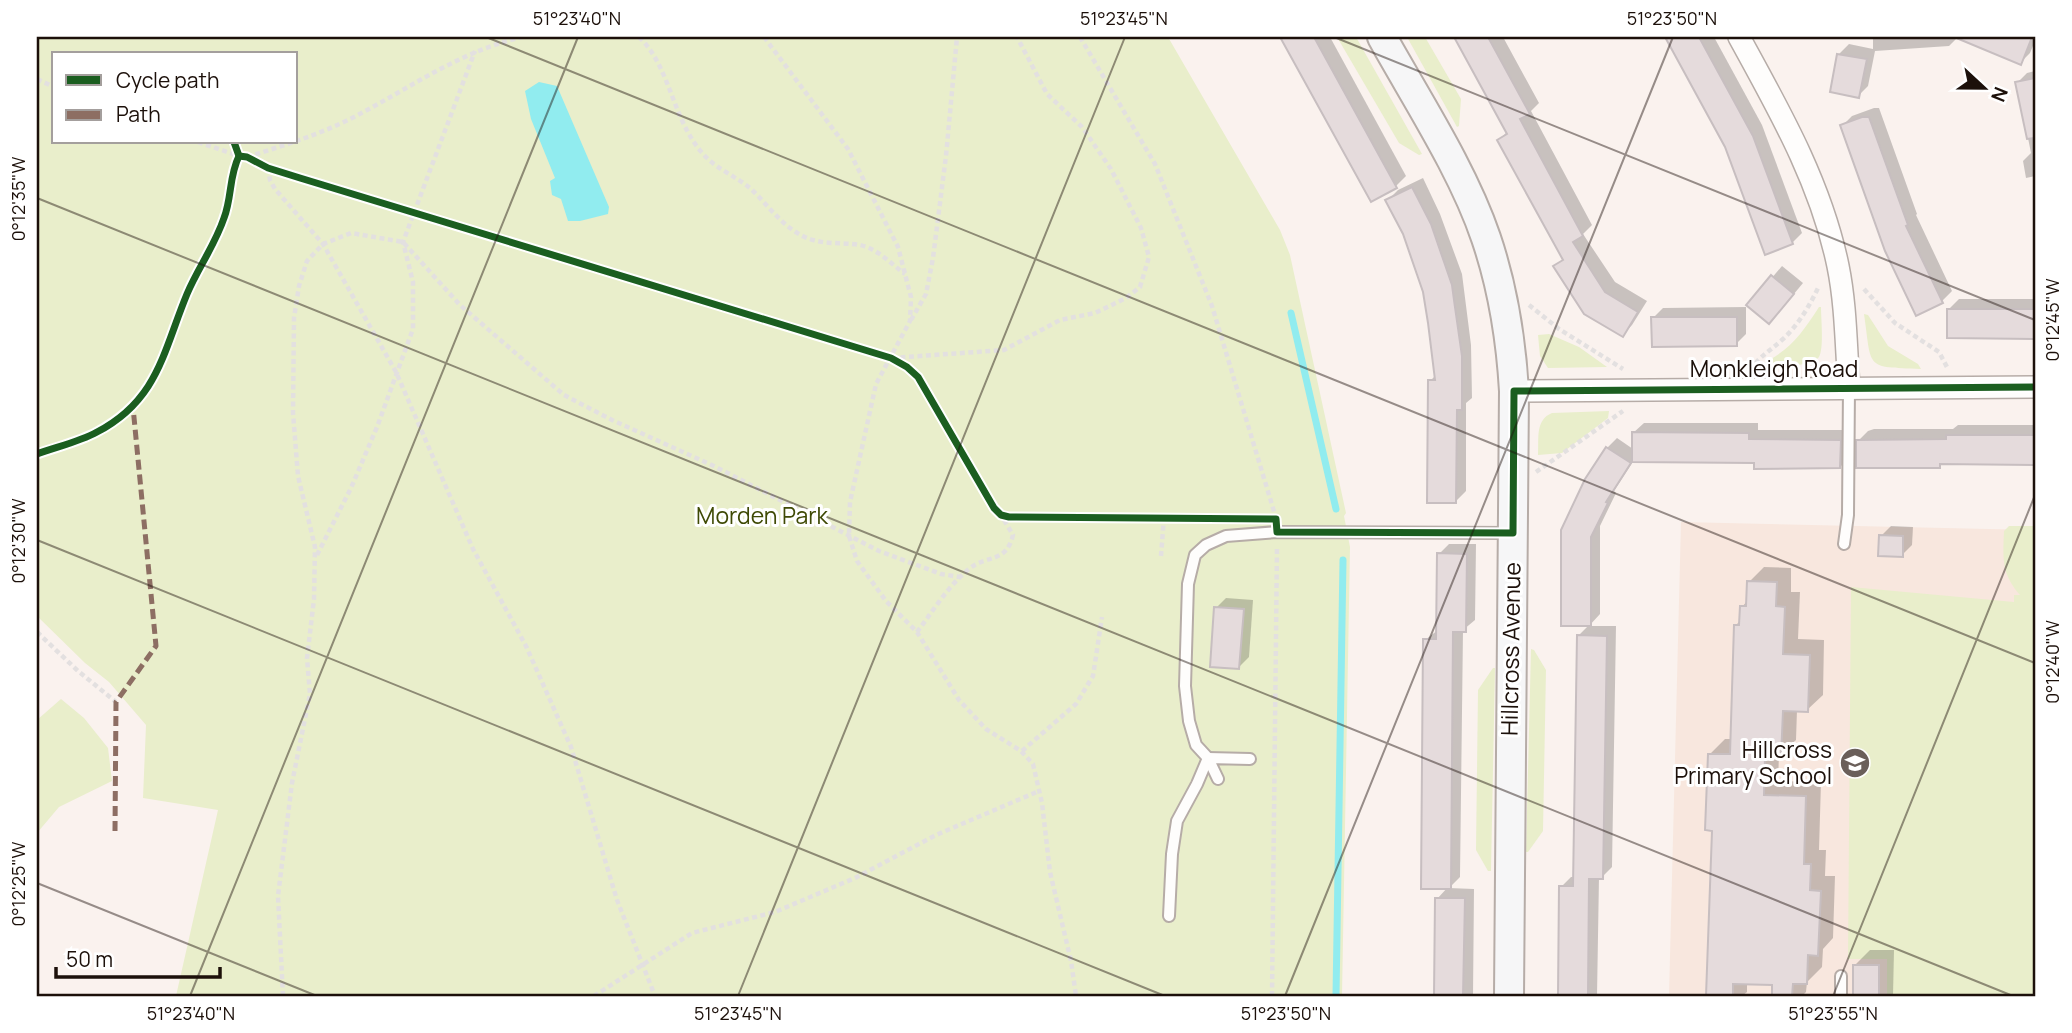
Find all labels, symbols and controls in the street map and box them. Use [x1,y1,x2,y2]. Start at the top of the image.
text: 51°23'40"N [533,6,621,30]
text: 51°23'45"N [1080,6,1168,30]
text: 51°23'50"N [1627,6,1717,30]
legend [52,52,298,144]
north arrow [1950,52,2020,122]
text: Cycle path [116,66,219,94]
text: N [1985,83,2014,106]
text: Path [116,100,161,128]
text: 0°12'35"W [6,157,30,241]
text: 0°12'45"W [2040,278,2064,361]
street label: Monkleigh Road [1690,352,1858,384]
text: 0°12'30"W [6,498,30,584]
park label: Morden Park [696,499,828,531]
street label: Hillcross Avenue [1492,562,1528,736]
text: 0°12'40"W [2040,620,2064,704]
place label: Hillcross Primary School [1674,733,1832,791]
school or university icon: Hillcross Primary School [1838,746,1872,780]
text: 0°12'25"W [6,841,30,926]
scale bar [56,935,220,979]
text: 50 m [66,945,113,973]
text: 51°23'40"N [147,1001,235,1025]
text: 51°23'45"N [694,1001,782,1025]
text: 51°23'50"N [1241,1001,1331,1025]
text: 51°23'55"N [1788,1001,1878,1025]

